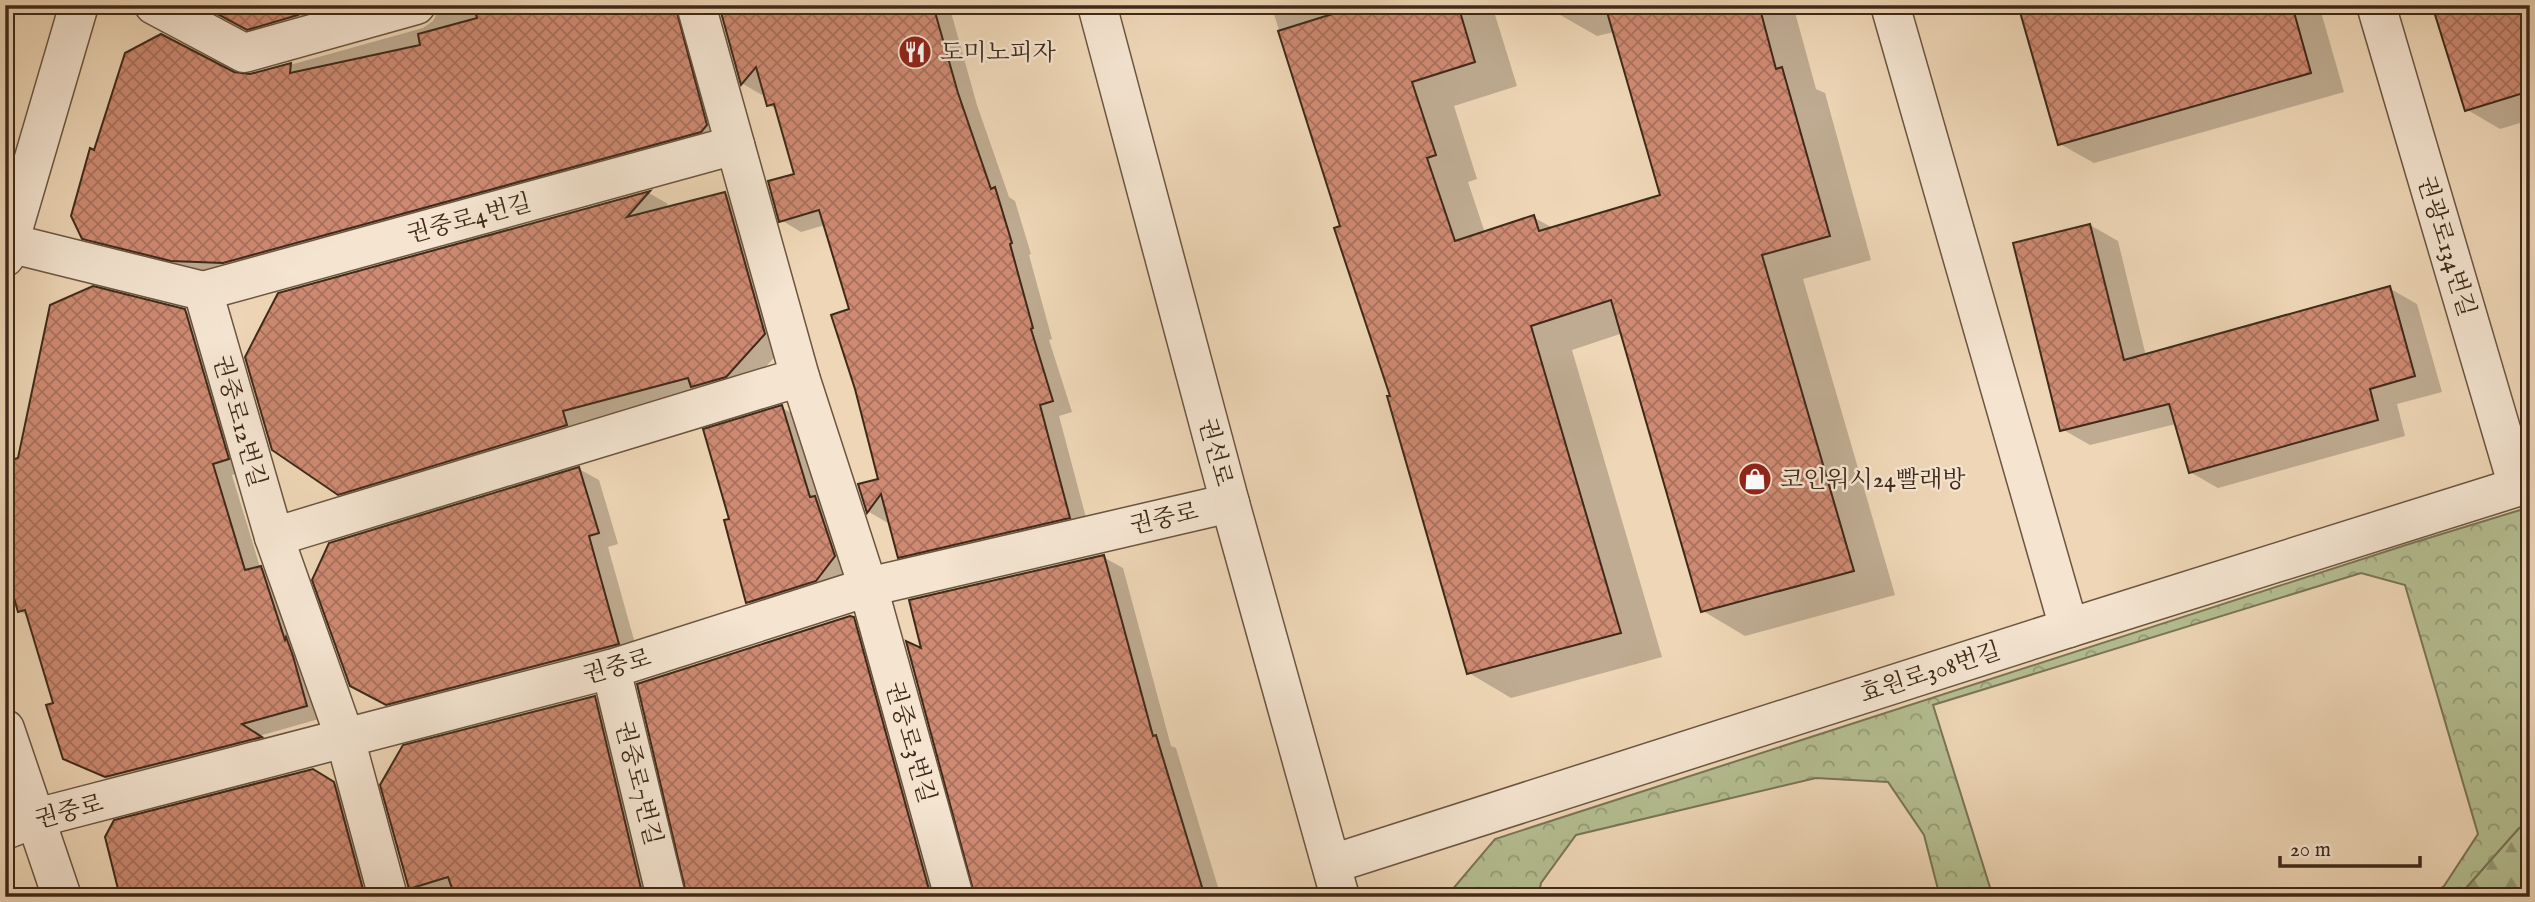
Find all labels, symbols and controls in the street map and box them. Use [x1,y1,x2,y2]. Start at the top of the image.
restaurant icon: 도미노피자 [896,33,934,71]
place label: 도미노피자 [940,38,1056,69]
street label: 권광로134번길 [2409,172,2482,321]
street label: 권중로4번길 [404,188,535,251]
street label: 권중로12번길 [205,352,272,491]
street label: 권선로 [1191,415,1239,490]
shop icon: 코인워시24빨래방 [1736,460,1774,498]
place label: 코인워시24빨래방 [1780,465,1966,496]
street label: 권중로 [1127,497,1202,542]
street label: 효원로308번길 [1856,636,2005,711]
street label: 권중로 [580,643,655,692]
street label: 권중로3번길 [877,678,942,807]
street label: 권중로7번길 [607,718,668,849]
street label: 권중로 [32,788,107,836]
scale bar [2280,825,2420,869]
text: 20 m [2290,837,2331,864]

